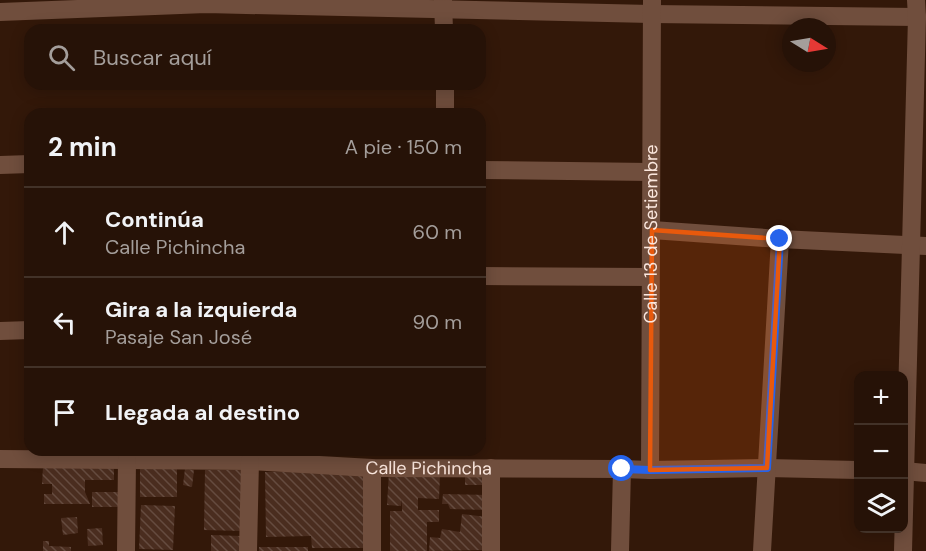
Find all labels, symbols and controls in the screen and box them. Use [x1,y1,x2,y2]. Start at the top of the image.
north arrow [782,18,836,72]
search box [24,24,486,90]
icon: search [45,41,78,74]
text: Buscar aquí [93,43,212,72]
text: 2 min [48,130,117,164]
text: A pie · 150 m [345,134,462,160]
street label: Calle 13 de Setiembre [639,144,663,324]
text: Continúa [105,205,204,234]
icon: ahead [48,216,81,249]
text: 60 m [413,219,462,245]
route end [766,225,792,251]
text: Calle Pichincha [105,234,245,260]
text: Gira a la izquierda [105,295,297,324]
icon: left [48,306,81,339]
text: 90 m [413,309,462,335]
text: Pasaje San José [105,324,252,350]
map controls [854,371,908,533]
button: + [854,371,908,425]
icon: arrive [48,396,81,429]
text: Llegada al destino [105,398,300,427]
button: − [854,425,908,479]
route start [608,455,634,481]
street label: Calle Pichincha [366,456,492,480]
button: layers [854,479,908,533]

